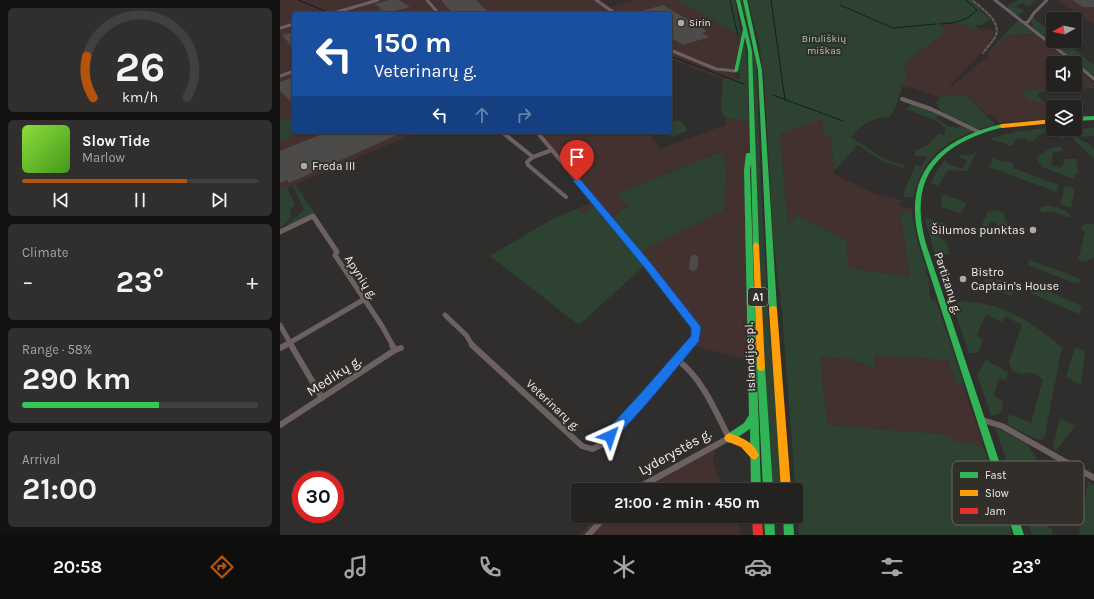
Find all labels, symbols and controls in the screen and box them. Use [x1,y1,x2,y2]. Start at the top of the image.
north arrow [1046,12,1082,48]
map controls [1046,12,1082,136]
place label: Sirin [689,17,711,29]
marker: Sirin [676,18,686,28]
text: 150 m [374,26,452,59]
icon: left [308,28,360,80]
park label: Biruliškių miškas [802,33,846,57]
text: 26 [115,43,165,91]
button: sound [1046,56,1082,92]
text: Veterinarų g. [374,60,477,82]
text: km/h [122,89,158,106]
button: layers [1046,100,1082,136]
icon: left [429,104,451,126]
icon: ahead [471,104,493,126]
icon: right [513,104,535,126]
text: Slow Tide [82,132,150,150]
pin [560,140,594,181]
icon: arrive [566,146,588,168]
text: Marlow [82,150,125,165]
place label: Freda III [312,159,355,173]
marker: Freda III [299,161,309,171]
icon: previous [50,189,72,211]
icon: pause [129,189,151,211]
icon: next [208,189,230,211]
place label: Šilumos punktas [931,222,1025,237]
marker: Šilumos punktas [1028,225,1038,235]
text: Climate [22,245,68,260]
street label: Partizanų g. [931,250,965,316]
street label: Apynių g. [342,252,380,302]
text: 23° [116,264,164,300]
place label: Bistro Captain's House [971,265,1059,293]
text: − [22,269,34,295]
text: + [246,269,258,295]
marker: Bistro Captain's House [958,274,968,284]
road number: A1 [748,288,768,306]
street label: Islandijos pl. [742,322,758,392]
text: Range · 58% [22,342,92,357]
street label: Medikų g. [304,352,365,400]
text: 290 km [22,361,131,397]
street label: Veterinarų g. [523,377,583,433]
position arrow [589,415,631,457]
street label: Lyderystės g. [636,425,715,479]
text: Arrival [22,452,60,467]
legend [952,461,1084,525]
text: Fast [985,469,1006,482]
text: 21:00 [22,471,97,507]
speed limit sign: 30 [292,471,344,523]
text: Slow [985,487,1009,500]
text: 21:00 · 2 min · 450 m [614,494,760,512]
text: Jam [985,505,1006,518]
icon: directions [208,553,236,581]
icon: music [342,553,370,581]
icon: phone [476,553,504,581]
icon: climate [610,553,638,581]
icon: car [744,553,772,581]
icon: filters [878,553,906,581]
text: 20:58 [53,556,102,578]
text: 23° [1012,556,1041,578]

